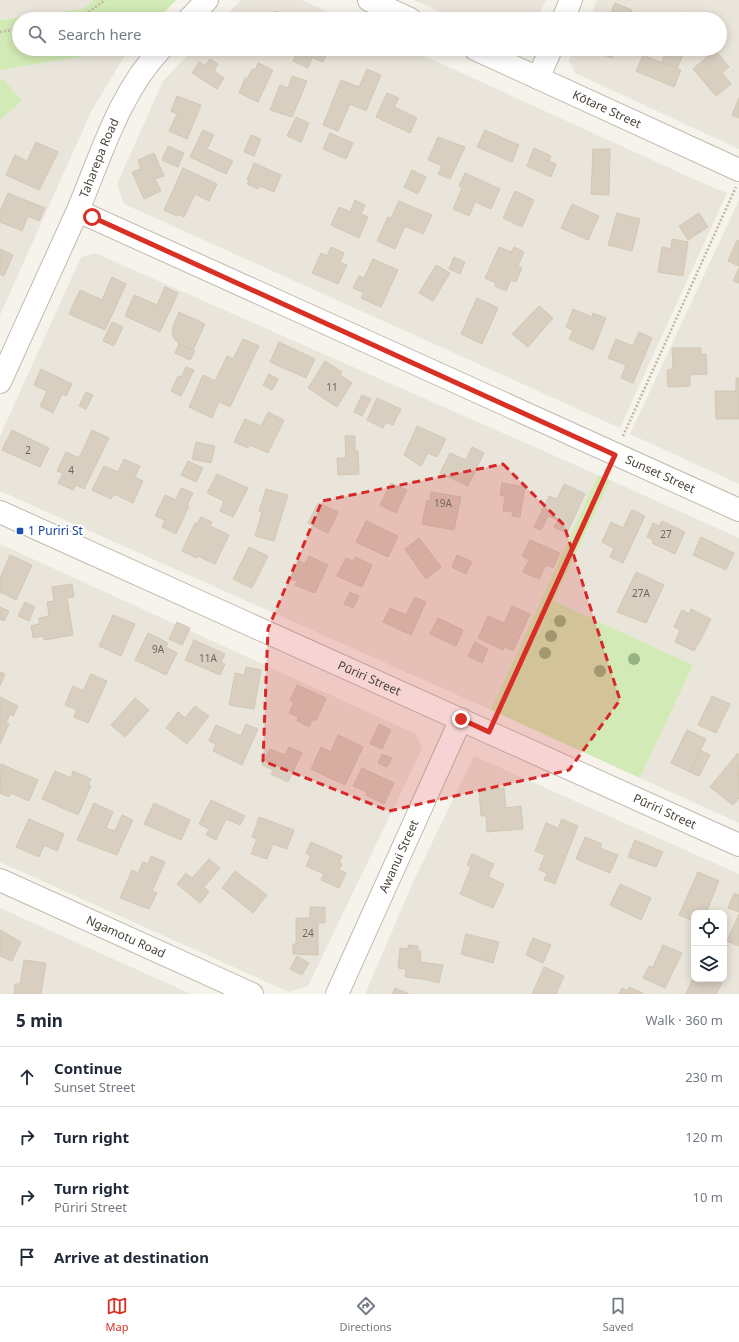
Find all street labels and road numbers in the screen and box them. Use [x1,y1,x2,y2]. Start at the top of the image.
street label: Kōtare Street [570,86,645,132]
street label: Taharepa Road [75,115,123,200]
street label: Sunset Street [623,451,699,497]
street label: Pūriri Street [335,656,404,700]
street label: Pūriri Street [631,789,700,833]
street label: Awanui Street [375,816,423,895]
street label: Ngamotu Road [83,911,168,962]

